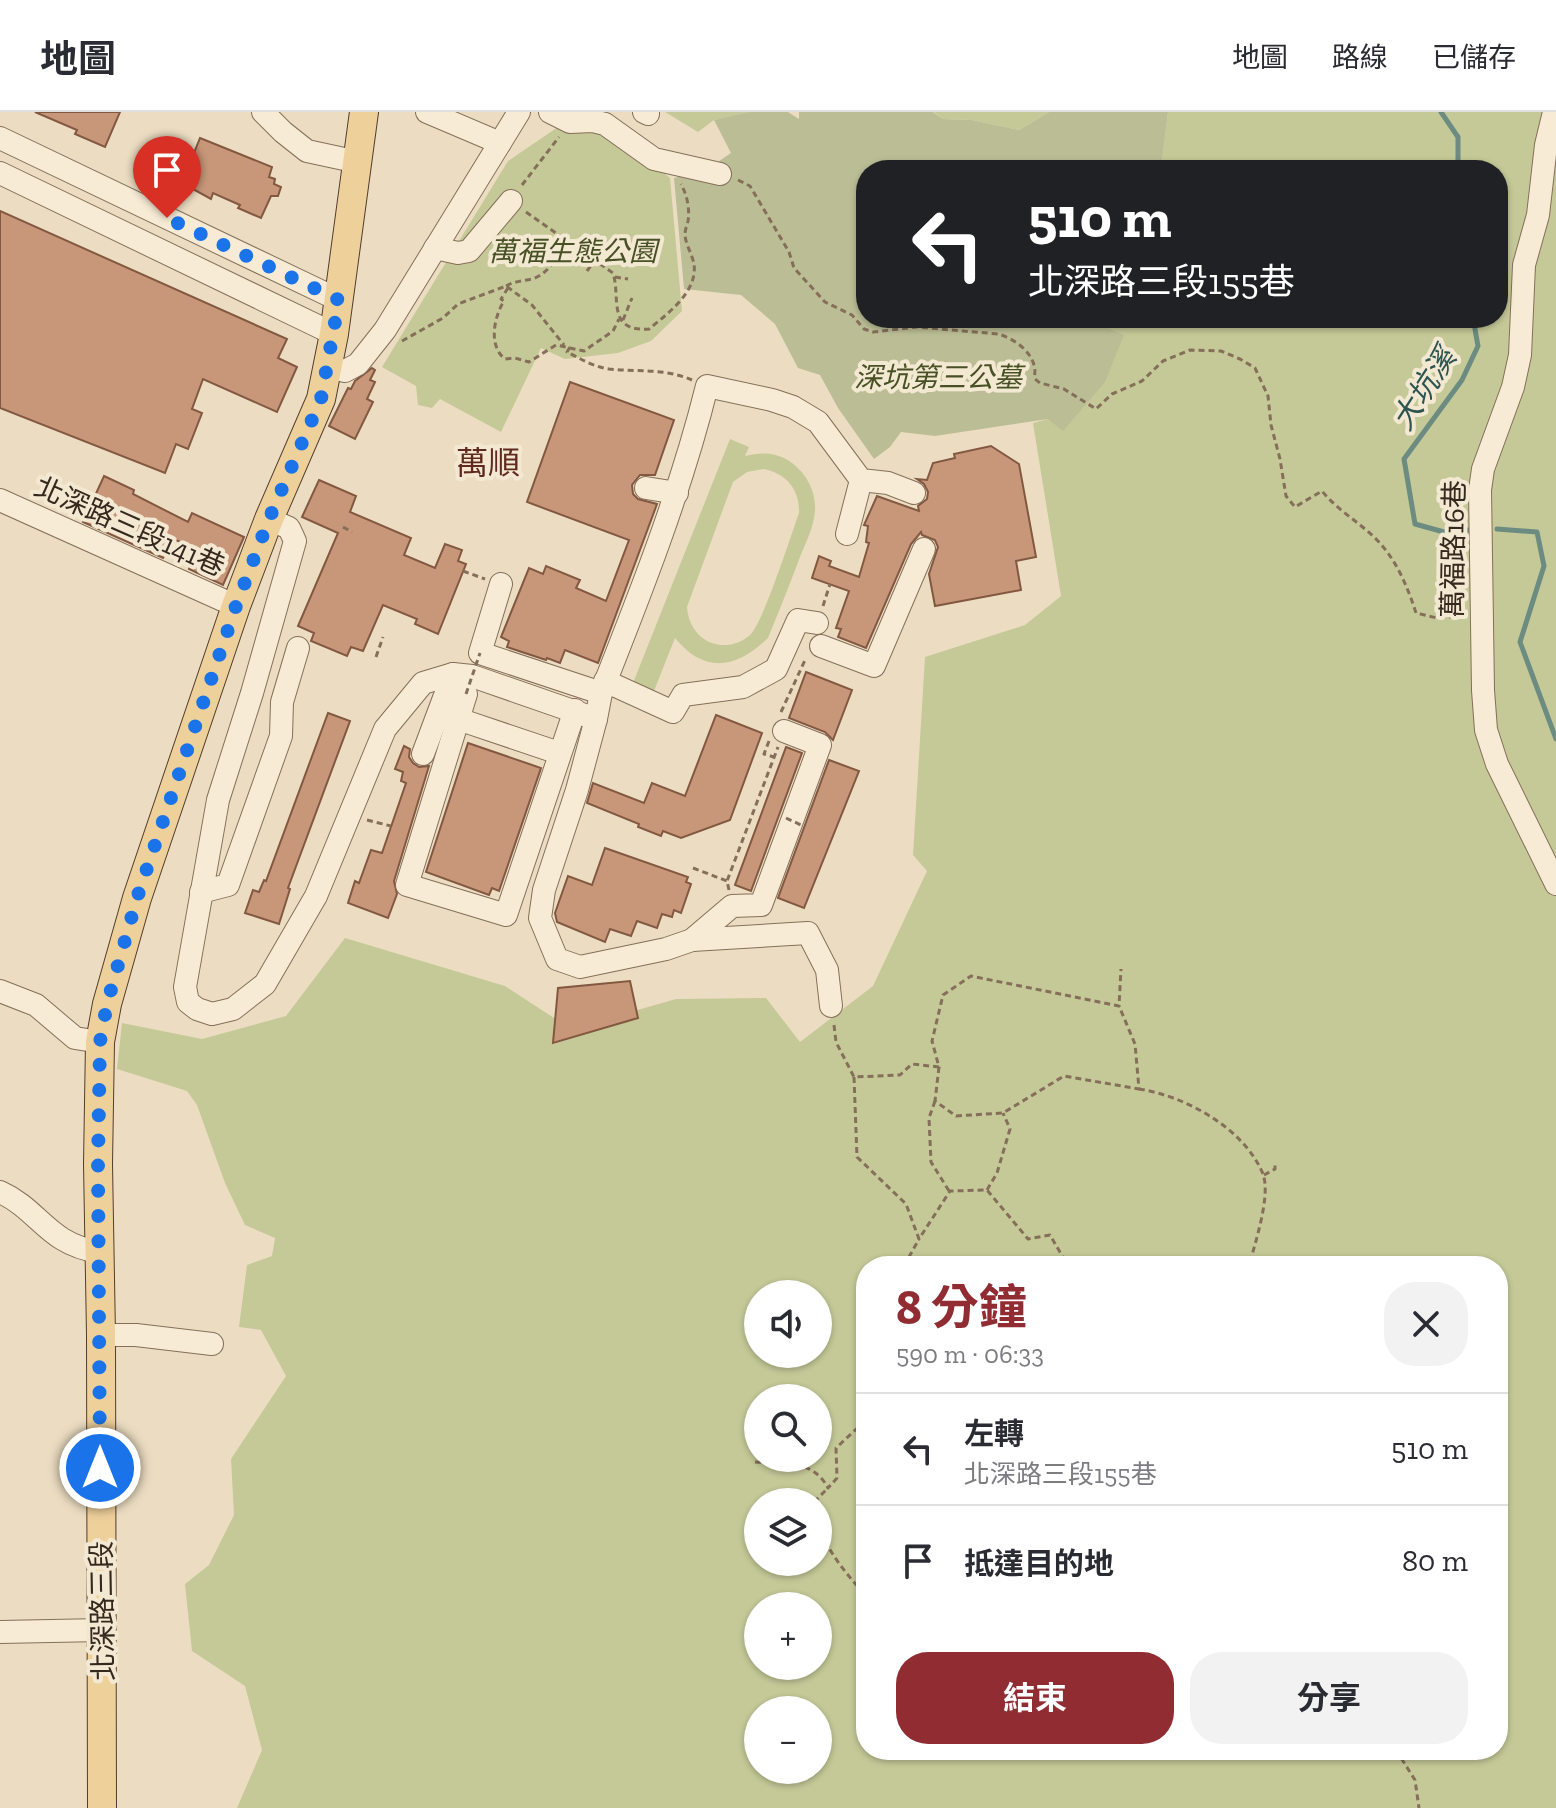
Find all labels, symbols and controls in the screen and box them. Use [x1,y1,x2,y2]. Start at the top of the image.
text: 地圖 [40,36,116,82]
text: 地圖 [1232,41,1288,74]
text: 路線 [1332,41,1388,74]
text: 已儲存 [1432,41,1516,74]
pin [133,136,201,218]
icon: arrive [145,148,189,192]
text: 510 m [1028,184,1172,251]
icon: left [896,192,1000,296]
park label: 萬福生態公園 [489,235,661,268]
text: 北深路三段155巷 [1028,260,1295,303]
water label: 大坑溪 [1384,338,1466,437]
park label: 深坑第三公墓 [854,361,1026,394]
district label: 萬順 [456,444,520,482]
street label: 北深路三段141巷 [30,470,230,583]
street label: 萬福路16巷 [1436,480,1471,618]
text: 8 分鐘 [896,1279,1027,1336]
map controls [744,1280,832,1784]
button: sound [744,1280,832,1368]
button: close [1384,1282,1468,1366]
text: 590 m · 06:33 [896,1338,1044,1370]
button: search [744,1384,832,1472]
text: 左轉 [964,1416,1024,1452]
position arrow [58,1426,142,1510]
icon: left [896,1427,940,1471]
text: 510 m [1391,1431,1468,1467]
text: 北深路三段155巷 [964,1458,1157,1490]
button: layers [744,1488,832,1576]
icon: arrive [896,1539,940,1583]
street label: 北深路三段 [85,1541,120,1681]
text: 80 m [1402,1543,1468,1579]
text: 抵達目的地 [964,1546,1114,1582]
button: + [744,1592,832,1680]
button: 結束 [896,1652,1174,1744]
button: 分享 [1190,1652,1468,1744]
button: − [744,1696,832,1784]

